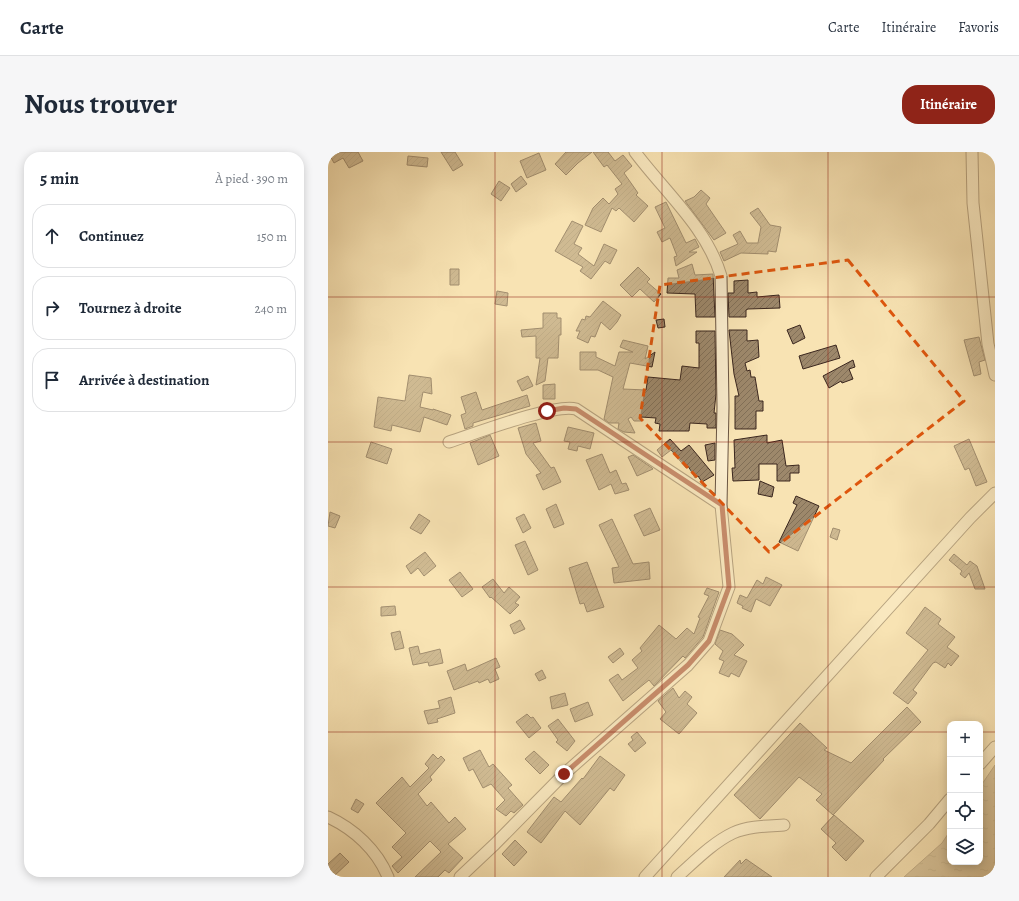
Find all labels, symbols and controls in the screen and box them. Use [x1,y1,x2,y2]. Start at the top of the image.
text: Carte [20,15,64,41]
text: Carte [828,18,859,37]
text: Itinéraire [881,18,936,37]
text: Favoris [958,18,999,37]
text: Nous trouver [24,85,177,123]
button: Itinéraire [902,85,995,124]
text: 5 min [40,167,79,190]
text: À pied · 390 m [215,170,288,187]
icon: ahead [41,225,63,247]
text: Continuez [79,226,144,246]
text: 150 m [257,228,287,245]
icon: right [41,297,63,319]
text: Tournez à droite [79,298,182,318]
text: 240 m [255,300,287,317]
icon: arrive [41,369,63,391]
text: Arrivée à destination [79,370,210,390]
route start [538,402,556,420]
map controls [947,721,983,865]
button: + [947,721,983,757]
button: − [947,757,983,793]
route end [555,765,573,783]
button: locate [947,793,983,829]
button: layers [947,829,983,865]

